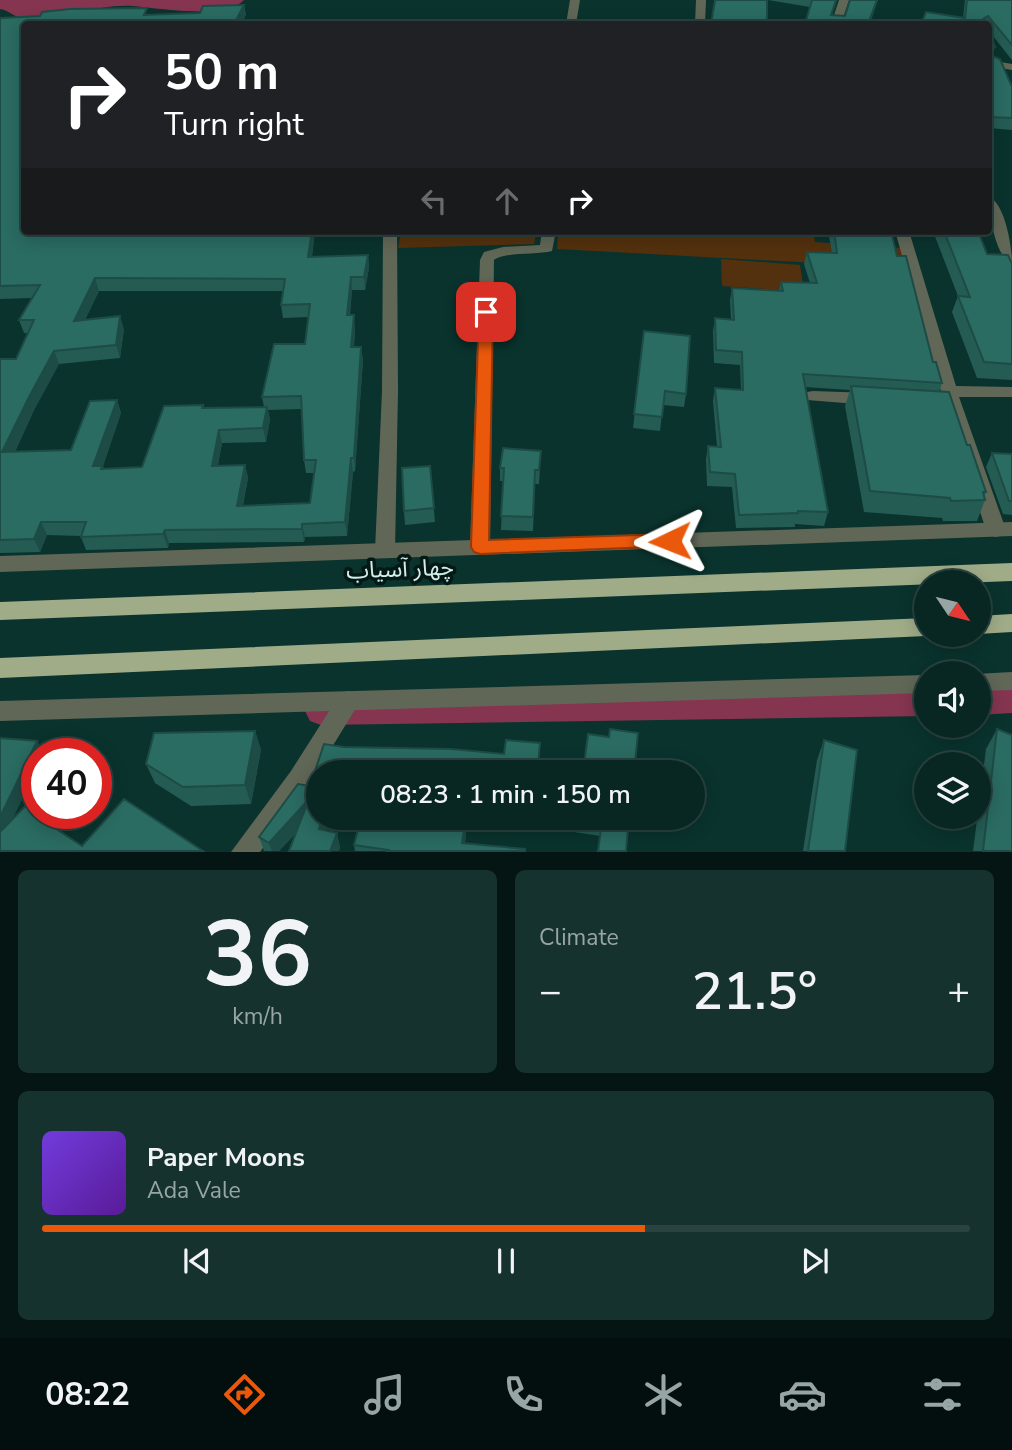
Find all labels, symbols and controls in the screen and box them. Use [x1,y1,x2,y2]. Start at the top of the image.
text: 50 m [164,39,279,106]
icon: right [49,49,140,140]
text: Turn right [164,103,304,146]
icon: left [415,182,453,220]
icon: ahead [488,182,526,220]
icon: right [561,182,599,220]
pin [456,282,516,342]
icon: arrive [467,293,505,331]
position arrow [633,504,707,578]
street label: چهار آسیاب [346,552,454,586]
north arrow [914,570,990,648]
map controls [914,570,991,829]
button: sound [914,661,991,738]
speed limit sign: 40 [21,738,112,829]
button: layers [914,752,991,829]
text: 08:23 · 1 min · 150 m [380,777,631,812]
text: 36 [203,893,312,1017]
text: Climate [539,922,619,953]
text: 21.5° [692,956,817,1027]
text: − [539,966,562,1017]
text: + [947,966,970,1017]
text: km/h [232,1001,283,1032]
text: Paper Moons [147,1140,305,1175]
text: Ada Vale [147,1175,241,1206]
icon: previous [178,1242,216,1280]
icon: pause [487,1242,525,1280]
icon: next [796,1242,834,1280]
icon: directions [220,1370,269,1419]
icon: music [360,1370,409,1419]
icon: phone [499,1370,548,1419]
icon: climate [639,1370,688,1419]
icon: car [778,1370,827,1419]
icon: filters [918,1370,967,1419]
text: 08:22 [45,1373,130,1416]

